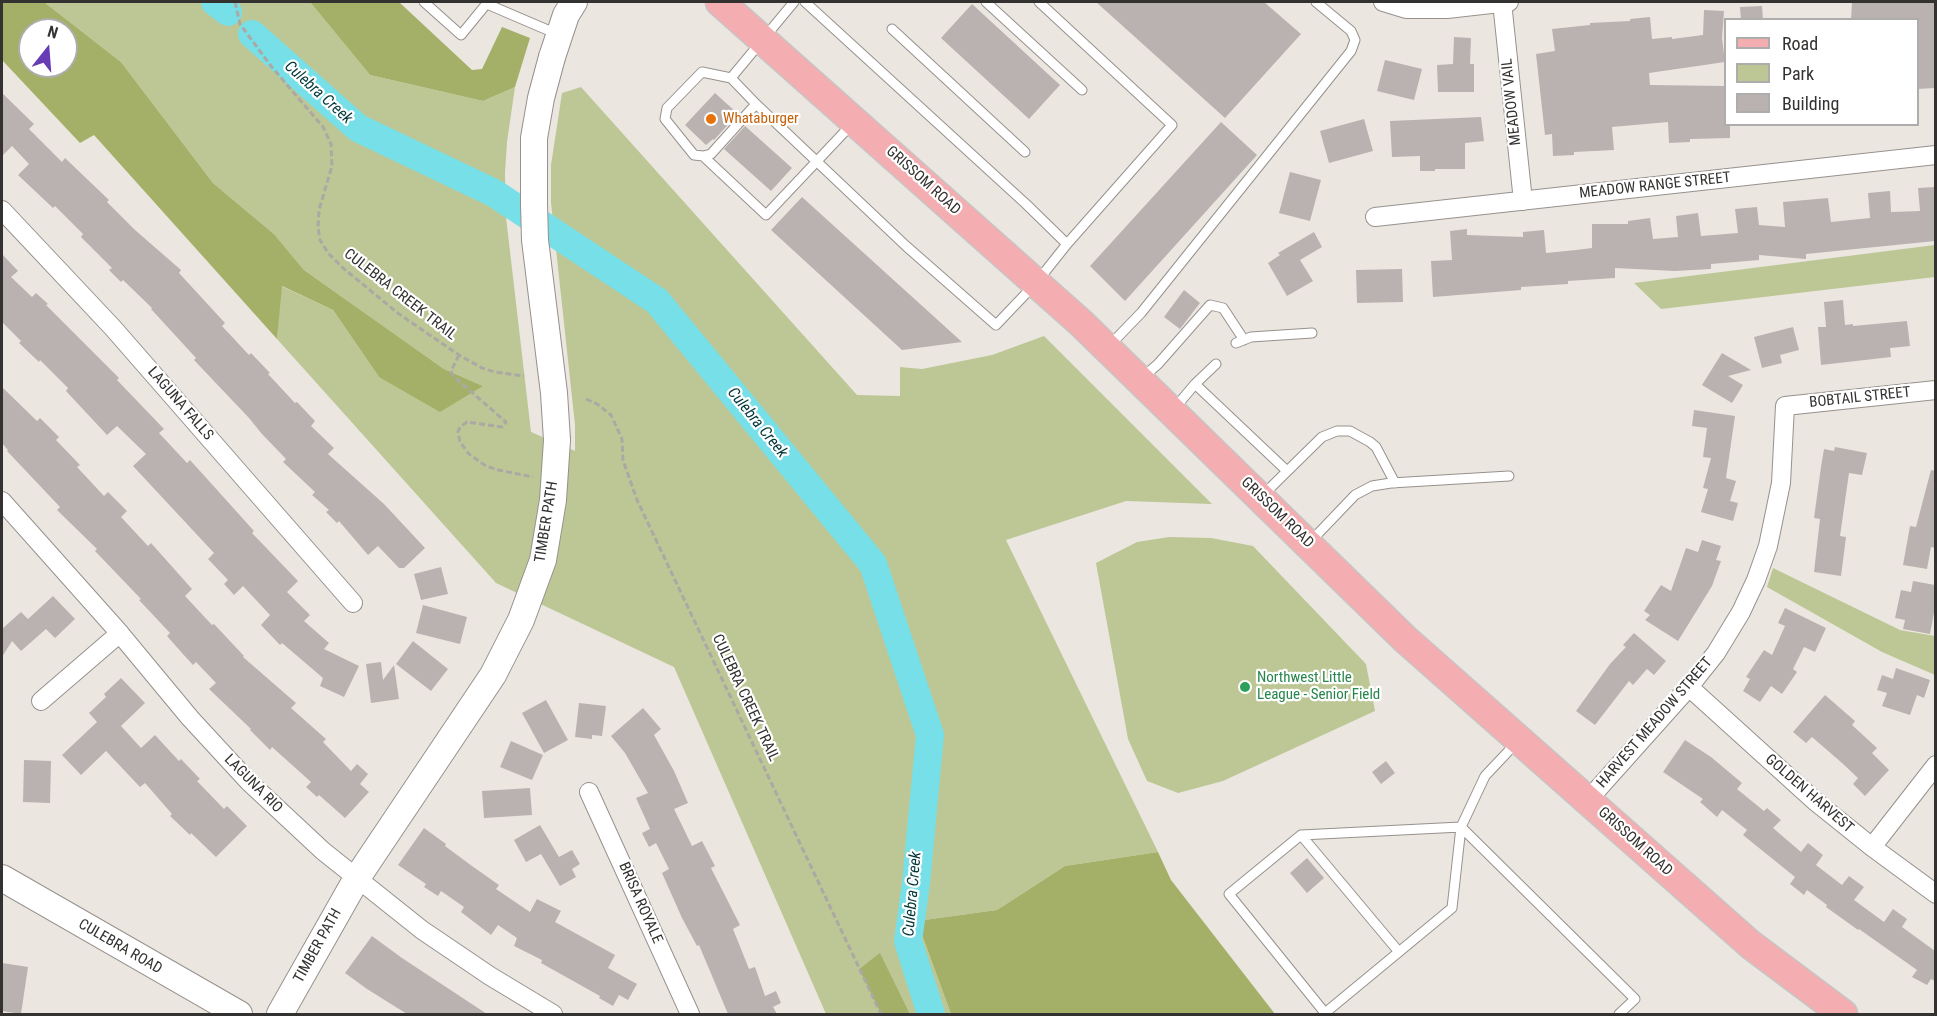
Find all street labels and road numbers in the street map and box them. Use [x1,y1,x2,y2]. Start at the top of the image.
street label: MEADOW VAIL [1498,58,1526,146]
street label: GRISSOM ROAD [882,143,964,219]
street label: MEADOW RANGE STREET [1578,169,1732,203]
street label: CULEBRA CREEK TRAIL [340,245,460,345]
street label: LAGUNA FALLS [143,364,217,444]
street label: BOBTAIL STREET [1808,384,1912,412]
street label: GRISSOM ROAD [1237,474,1317,552]
street label: TIMBER PATH [532,480,562,564]
street label: CULEBRA CREEK TRAIL [708,632,782,764]
street label: HARVEST MEADOW STREET [1593,654,1717,792]
street label: LAGUNA RIO [220,751,286,817]
street label: GOLDEN HARVEST [1761,751,1857,837]
street label: GRISSOM ROAD [1594,804,1676,880]
street label: BRISA ROYALE [614,860,666,946]
street label: TIMBER PATH [290,906,346,986]
street label: CULEBRA ROAD [75,916,165,978]

